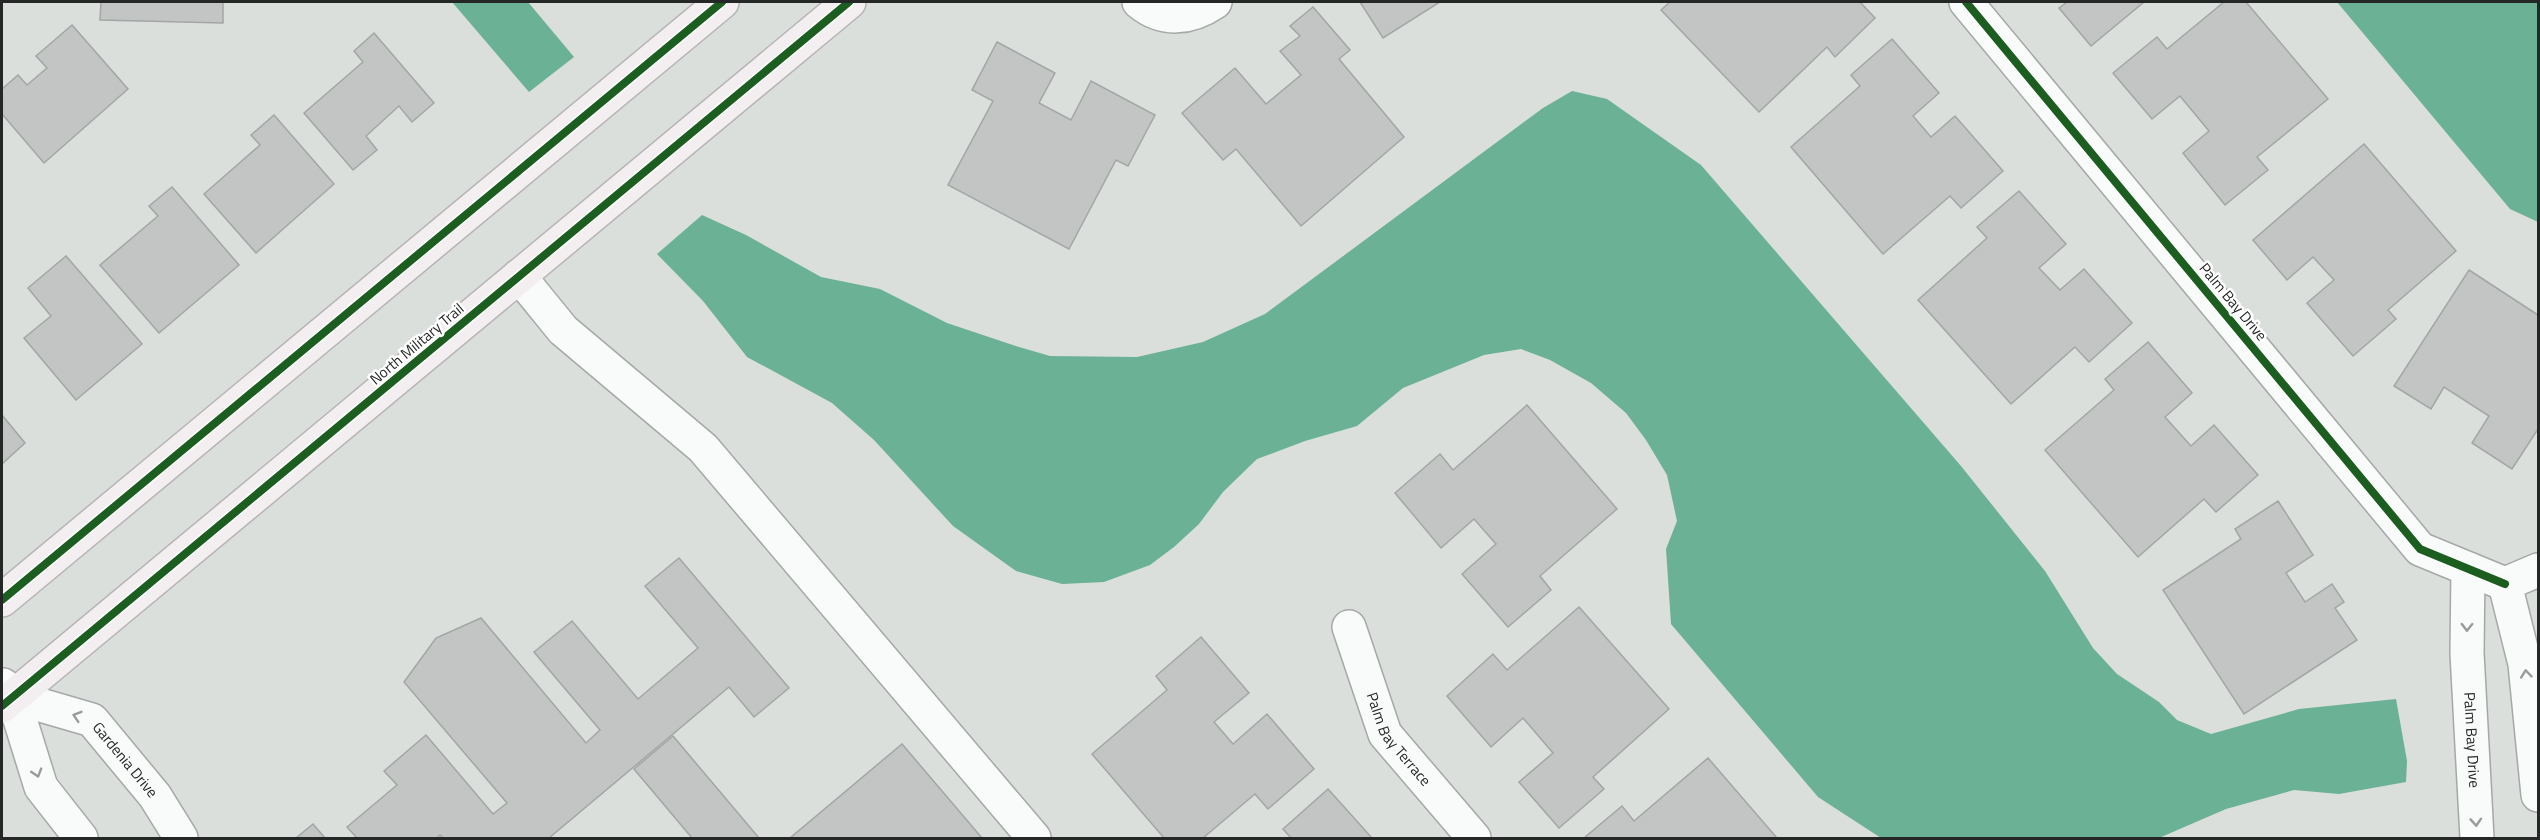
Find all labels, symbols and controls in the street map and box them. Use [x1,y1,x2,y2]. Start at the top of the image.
street label: Palm Bay Drive [2194,258,2273,346]
street label: North Military Trail [364,297,469,390]
one-way arrow [2461,623,2473,632]
one-way arrow [2520,670,2533,679]
street label: Palm Bay Terrace [1361,689,1437,791]
street label: Palm Bay Drive [2458,691,2486,788]
one-way arrow [72,711,83,723]
street label: Gardenia Drive [87,717,164,802]
one-way arrow [30,767,42,778]
one-way arrow [2469,818,2482,827]

